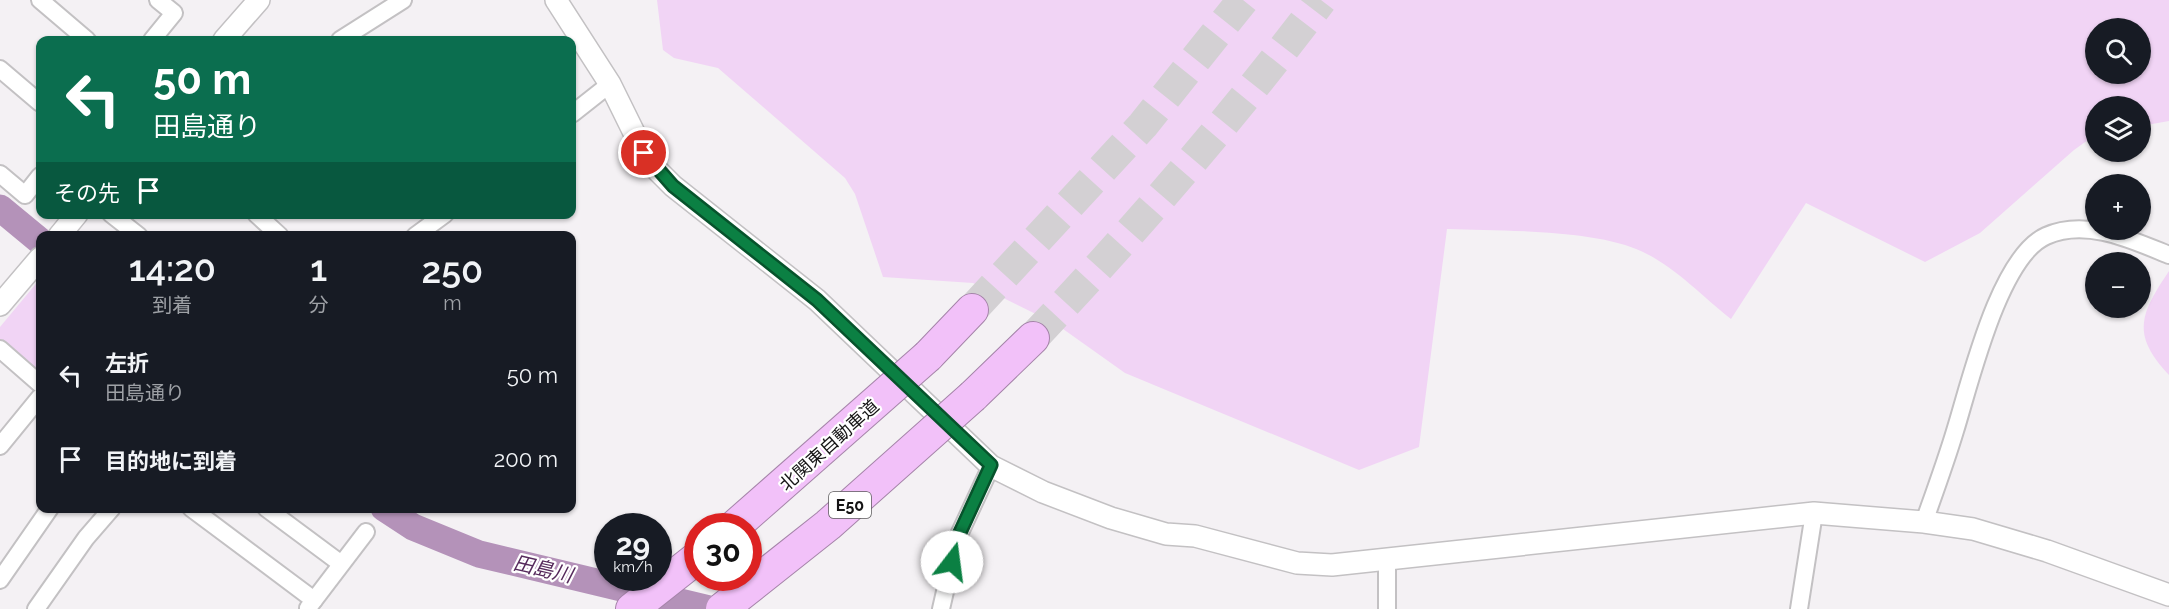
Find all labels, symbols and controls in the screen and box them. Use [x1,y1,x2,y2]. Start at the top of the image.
map controls [2085,18,2151,318]
button: search [2085,18,2151,84]
text: 50 m [153,55,251,104]
icon: left [54,60,132,138]
button: layers [2085,96,2151,162]
text: 田島通り [153,111,261,142]
pin [618,127,669,178]
icon: arrive [627,136,660,169]
icon: arrive [132,174,165,207]
button: + [2085,174,2151,240]
text: その先 [54,180,120,206]
text: 14:20 [129,247,216,289]
text: 1 [310,247,327,289]
text: 250 [422,249,483,291]
button: − [2085,252,2151,318]
text: m [443,291,462,315]
text: 到着 [152,293,192,317]
text: 分 [309,293,329,317]
text: 左折 [105,350,149,376]
icon: left [54,359,87,392]
text: 50 m [507,362,558,388]
text: 田島通り [105,381,185,405]
street label: 北関東自動車道 [775,395,883,495]
icon: arrive [54,443,87,476]
text: 200 m [494,446,558,472]
text: 目的地に到着 [105,448,237,474]
road number: E50 [829,492,871,518]
speed limit sign: 30 [684,513,762,591]
text: 29 [616,527,650,562]
position arrow [920,530,984,594]
water label: 田島川 [511,551,577,588]
text: km/h [613,558,653,576]

